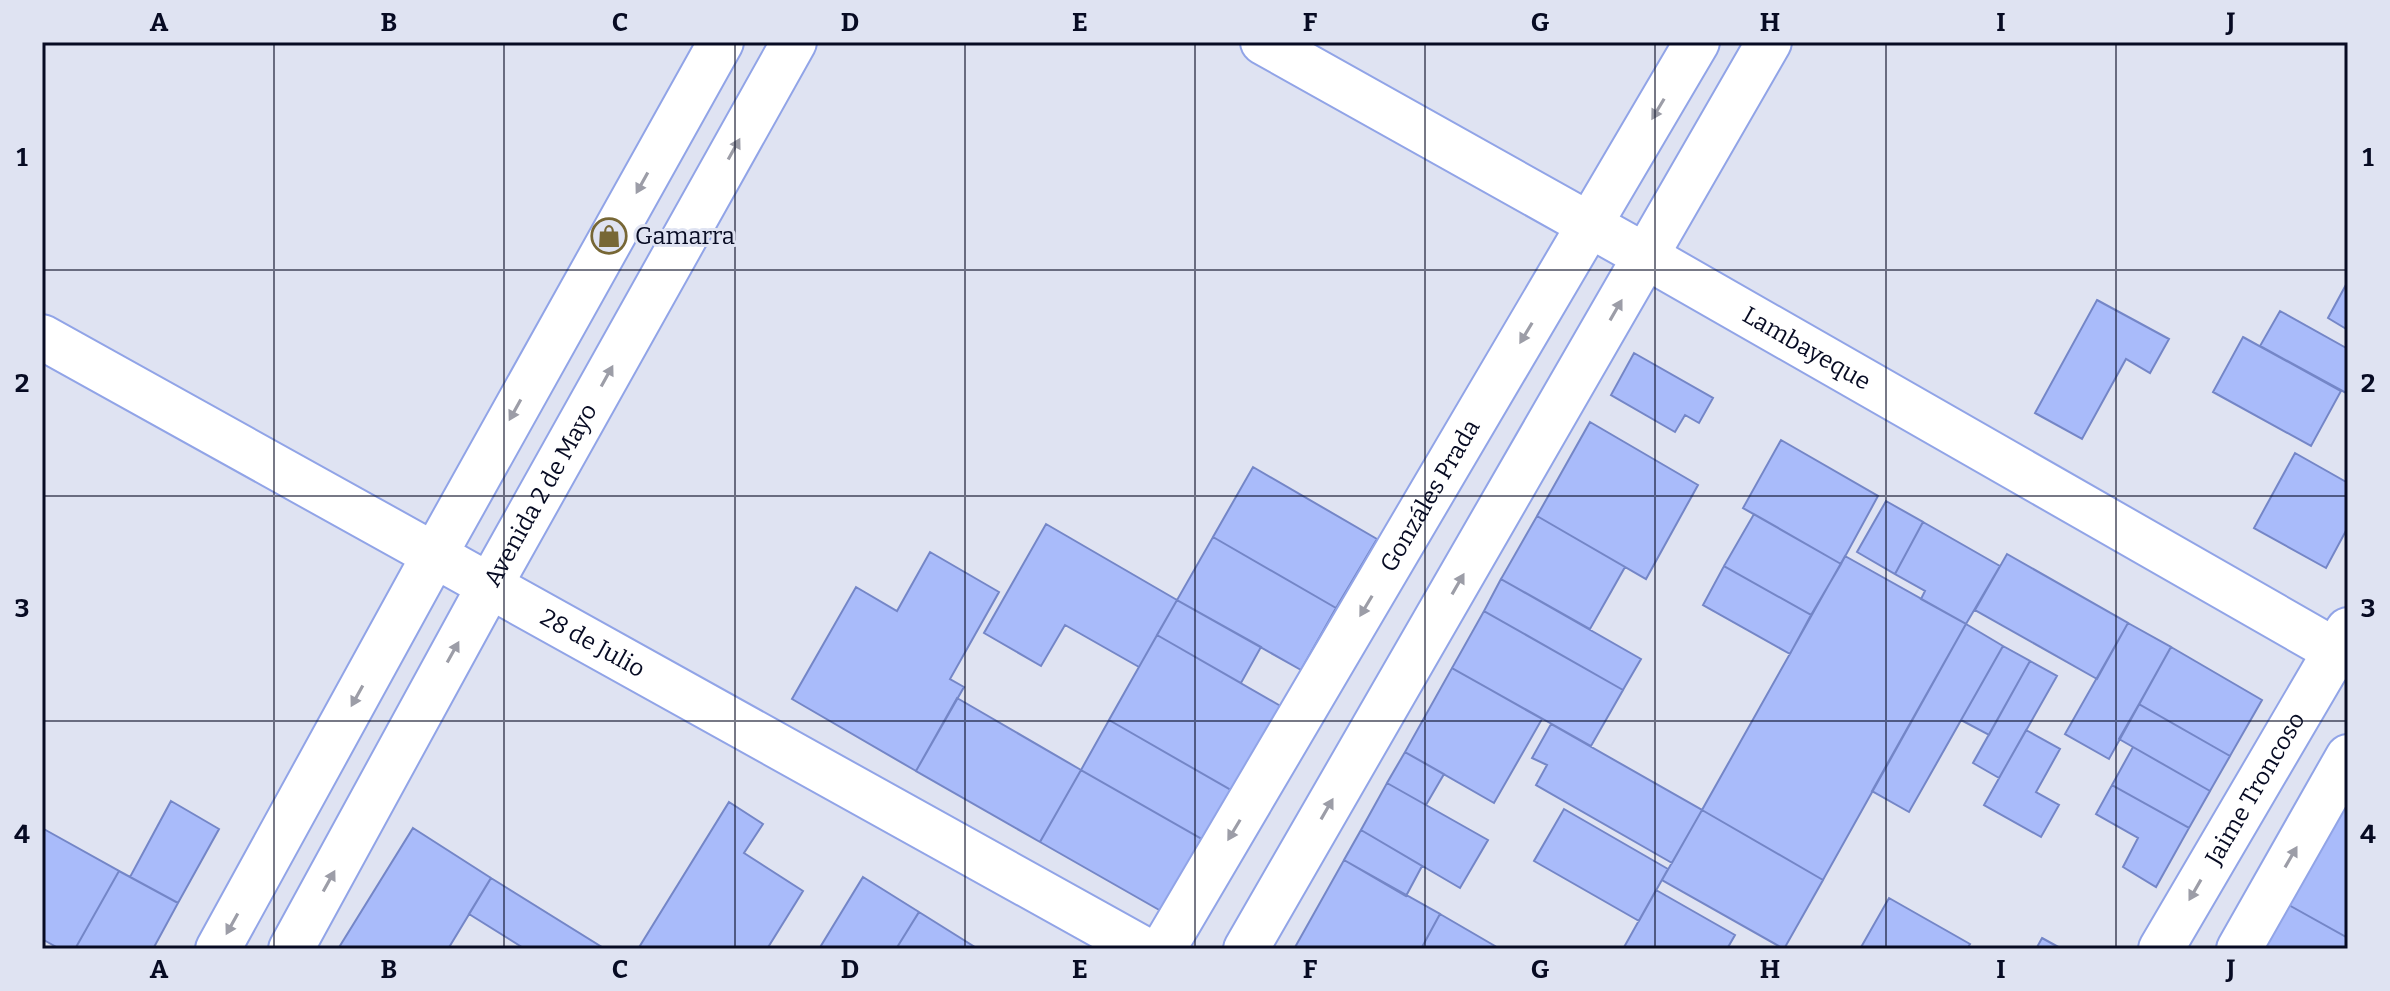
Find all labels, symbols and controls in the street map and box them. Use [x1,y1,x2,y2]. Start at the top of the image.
text: A [150,7,169,38]
text: B [381,7,397,38]
text: C [612,7,628,38]
text: D [841,7,859,38]
text: E [1072,7,1088,38]
text: F [1303,7,1318,38]
text: G [1531,7,1550,38]
text: H [1760,7,1780,38]
text: I [1996,7,2006,38]
text: J [2225,7,2236,38]
one-way arrow [1651,98,1665,120]
one-way arrow [727,138,741,161]
text: 1 [16,142,28,173]
text: 1 [2362,142,2374,173]
one-way arrow [635,172,649,195]
shop icon: Gamarra [590,217,628,255]
place label: Gamarra [635,222,735,250]
one-way arrow [1609,299,1623,321]
street label: Lambayeque [1738,301,1875,396]
one-way arrow [1519,322,1533,345]
one-way arrow [600,365,614,387]
text: 2 [15,368,29,399]
text: 2 [2361,368,2375,399]
street label: Avenida 2 de Mayo [478,399,603,591]
one-way arrow [508,399,522,422]
street label: Gonzáles Prada [1374,415,1486,577]
one-way arrow [1451,573,1465,595]
text: 3 [15,593,29,624]
text: 3 [2361,593,2375,624]
one-way arrow [1359,595,1373,617]
street label: 28 de Julio [536,603,650,683]
one-way arrow [447,641,460,664]
one-way arrow [350,684,364,707]
street label: Jaime Troncoso [2199,707,2311,871]
one-way arrow [1320,798,1334,820]
text: 4 [14,819,30,850]
one-way arrow [1227,819,1241,841]
text: 4 [2360,819,2376,850]
one-way arrow [2284,846,2298,868]
one-way arrow [322,869,335,892]
one-way arrow [2188,879,2202,901]
one-way arrow [225,912,239,935]
text: A [150,954,169,985]
text: B [381,954,397,985]
text: C [612,954,628,985]
text: D [841,954,859,985]
text: E [1072,954,1088,985]
text: F [1303,954,1318,985]
text: G [1531,954,1550,985]
text: H [1760,954,1780,985]
text: I [1996,954,2006,985]
text: J [2225,954,2236,985]

